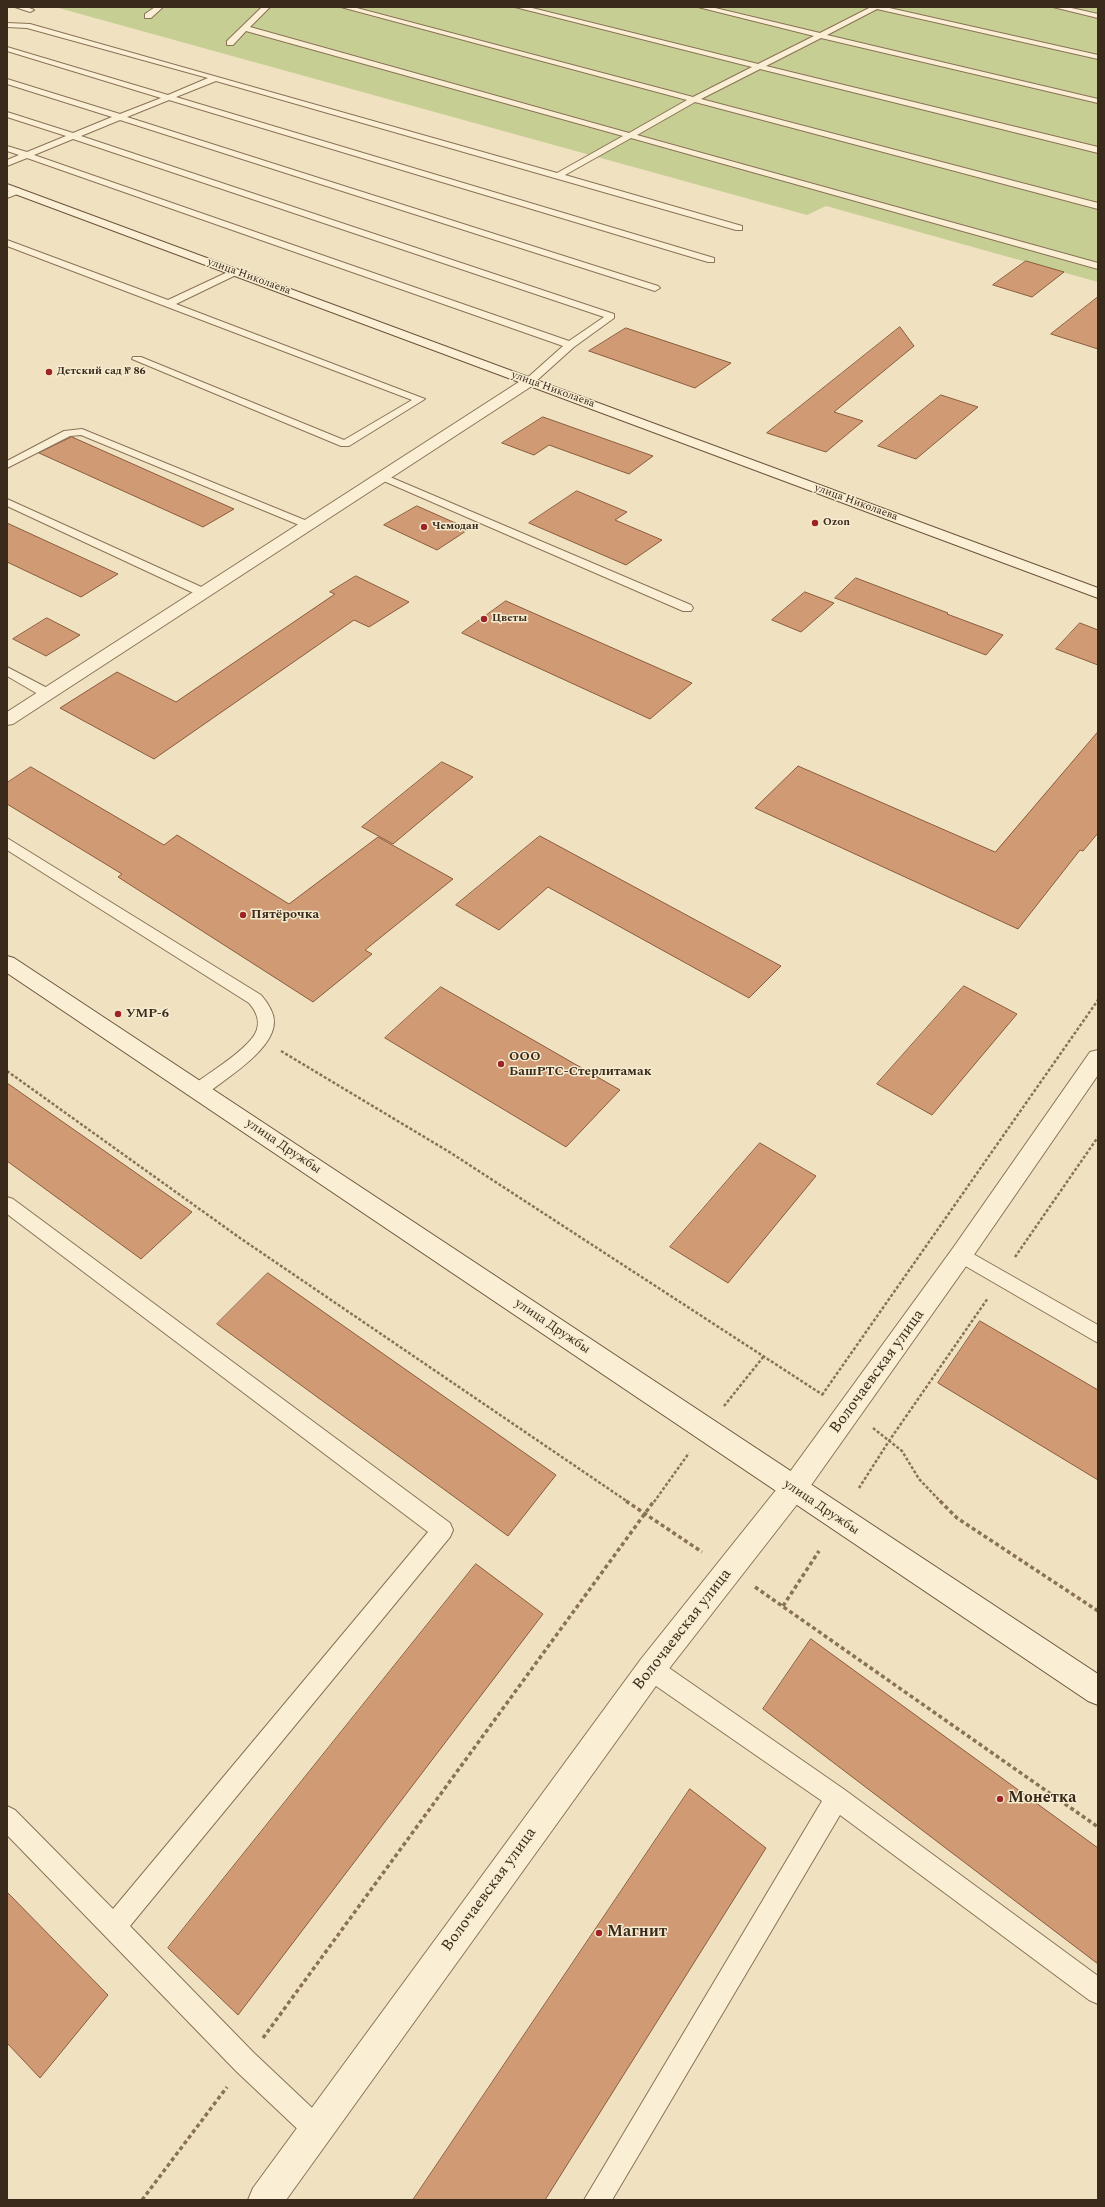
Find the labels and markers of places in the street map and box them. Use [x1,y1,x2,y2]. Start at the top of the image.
place label: Детский сад № 86 [57,365,146,379]
marker: Детский сад № 86 [44,367,54,377]
place label: Ozon [823,516,850,530]
marker: Ozon [810,518,820,528]
place label: Чемодан [432,520,479,534]
marker: Чемодан [419,522,429,532]
place label: Цветы [492,612,527,626]
marker: Цветы [479,614,489,624]
place label: Пятёрочка [251,907,319,923]
marker: Пятёрочка [238,910,248,920]
place label: УМР-6 [126,1006,169,1022]
marker: УМР-6 [113,1009,123,1019]
place label: ООО БашРТС-Стерлитамак [509,1049,651,1080]
marker: ООО БашРТС-Стерлитамак [496,1059,506,1069]
place label: Монетка [1008,1789,1077,1809]
marker: Монетка [995,1794,1005,1804]
place label: Магнит [607,1923,667,1943]
marker: Магнит [594,1928,604,1938]

